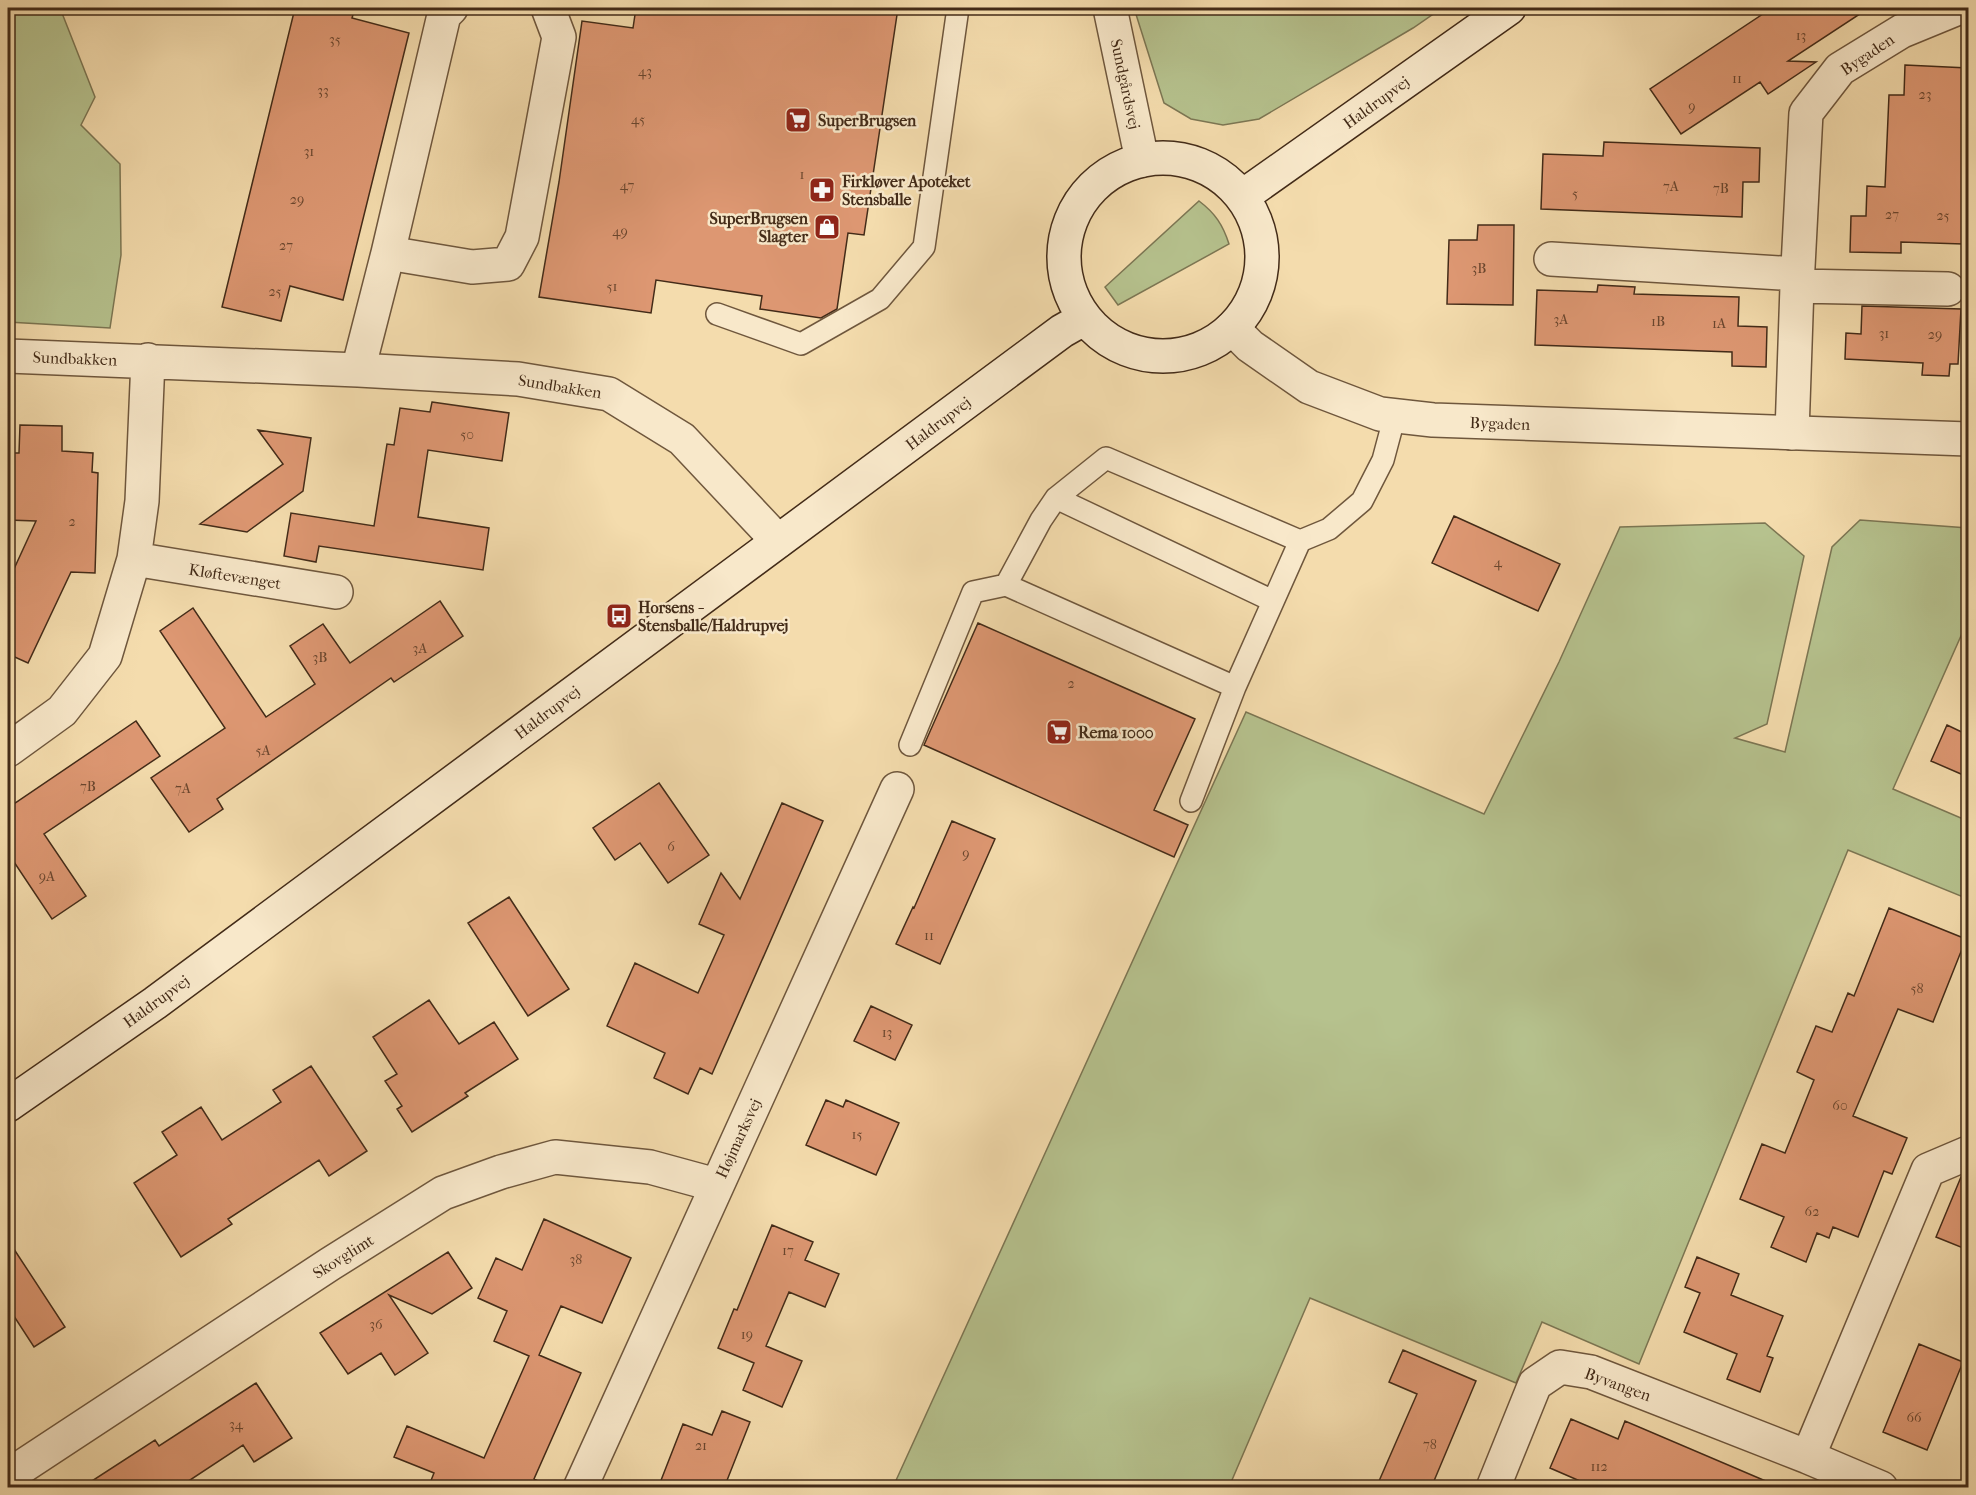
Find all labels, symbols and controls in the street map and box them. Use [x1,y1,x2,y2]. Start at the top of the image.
house number: 13 [1796,27,1806,44]
street label: Bygaden [1837,29,1898,79]
house number: 35 [329,31,341,48]
street label: Sundgårdsvej [1107,37,1144,131]
house number: 43 [638,63,652,80]
house number: 11 [1732,70,1742,87]
street label: Haldrupvej [1340,72,1413,133]
house number: 33 [317,82,329,99]
house number: 23 [1919,86,1931,103]
house number: 9 [1688,98,1696,115]
supermarket icon: SuperBrugsen [783,105,813,135]
house number: 45 [631,111,645,128]
place label: SuperBrugsen [818,111,917,131]
house number: 31 [304,143,314,160]
house number: 1 [800,166,805,183]
place label: Firkløver Apoteket Stensballe [841,172,971,209]
pharmacy icon: Firkløver Apoteket Stensballe [807,175,837,205]
house number: 47 [620,177,635,194]
house number: 7A [1663,178,1680,195]
house number: 7B [1713,180,1729,197]
house number: 5 [1572,185,1578,202]
house number: 29 [290,191,304,208]
house number: 27 [1885,206,1899,223]
house number: 25 [1936,207,1950,224]
place label: SuperBrugsen Slagter [710,209,809,247]
shop icon: SuperBrugsen Slagter [812,212,842,242]
house number: 49 [612,223,628,240]
house number: 27 [279,237,293,254]
house number: 3B [1472,260,1486,277]
house number: 51 [606,278,618,295]
house number: 25 [268,283,282,300]
house number: 3A [1554,311,1569,328]
house number: 1B [1651,313,1665,330]
house number: 1A [1712,315,1727,332]
house number: 31 [1879,325,1889,342]
house number: 29 [1928,326,1942,343]
street label: Sundbakken [32,348,118,369]
street label: Sundbakken [517,371,604,403]
street label: Haldrupvej [902,393,975,454]
street label: Bygaden [1469,413,1531,434]
house number: 50 [460,426,474,443]
house number: 2 [68,513,76,530]
house number: 4 [1494,554,1503,571]
street label: Kløftevænget [187,560,283,593]
place label: Horsens - Stensballe/Haldrupvej [638,598,788,636]
bus stop icon: Horsens - Stensballe/Haldrupvej [604,601,634,631]
house number: 3A [413,640,428,657]
house number: 3B [313,649,327,666]
house number: 2 [1067,675,1075,692]
street label: Haldrupvej [511,682,584,743]
supermarket icon: Rema 1000 [1044,717,1074,747]
place label: Rema 1000 [1078,723,1154,742]
house number: 5A [255,742,271,759]
house number: 7B [80,778,96,795]
house number: 7A [175,780,192,797]
house number: 6 [667,838,675,855]
house number: 9 [962,845,970,862]
house number: 9A [39,868,56,885]
house number: 11 [924,927,934,944]
street label: Haldrupvej [120,971,193,1032]
house number: 58 [1910,980,1924,997]
house number: 13 [882,1024,892,1041]
street label: Højmarksvej [712,1095,765,1181]
house number: 60 [1832,1097,1848,1114]
house number: 15 [852,1126,863,1143]
house number: 62 [1805,1203,1819,1220]
street label: Skovglimt [309,1230,378,1283]
house number: 17 [782,1242,794,1259]
house number: 38 [570,1251,582,1268]
house number: 36 [369,1316,383,1333]
house number: 19 [741,1326,753,1343]
street label: Byvangen [1582,1364,1654,1405]
house number: 66 [1906,1409,1922,1426]
house number: 34 [229,1416,244,1433]
house number: 78 [1423,1436,1437,1453]
house number: 21 [695,1437,707,1454]
house number: 112 [1590,1458,1608,1475]

